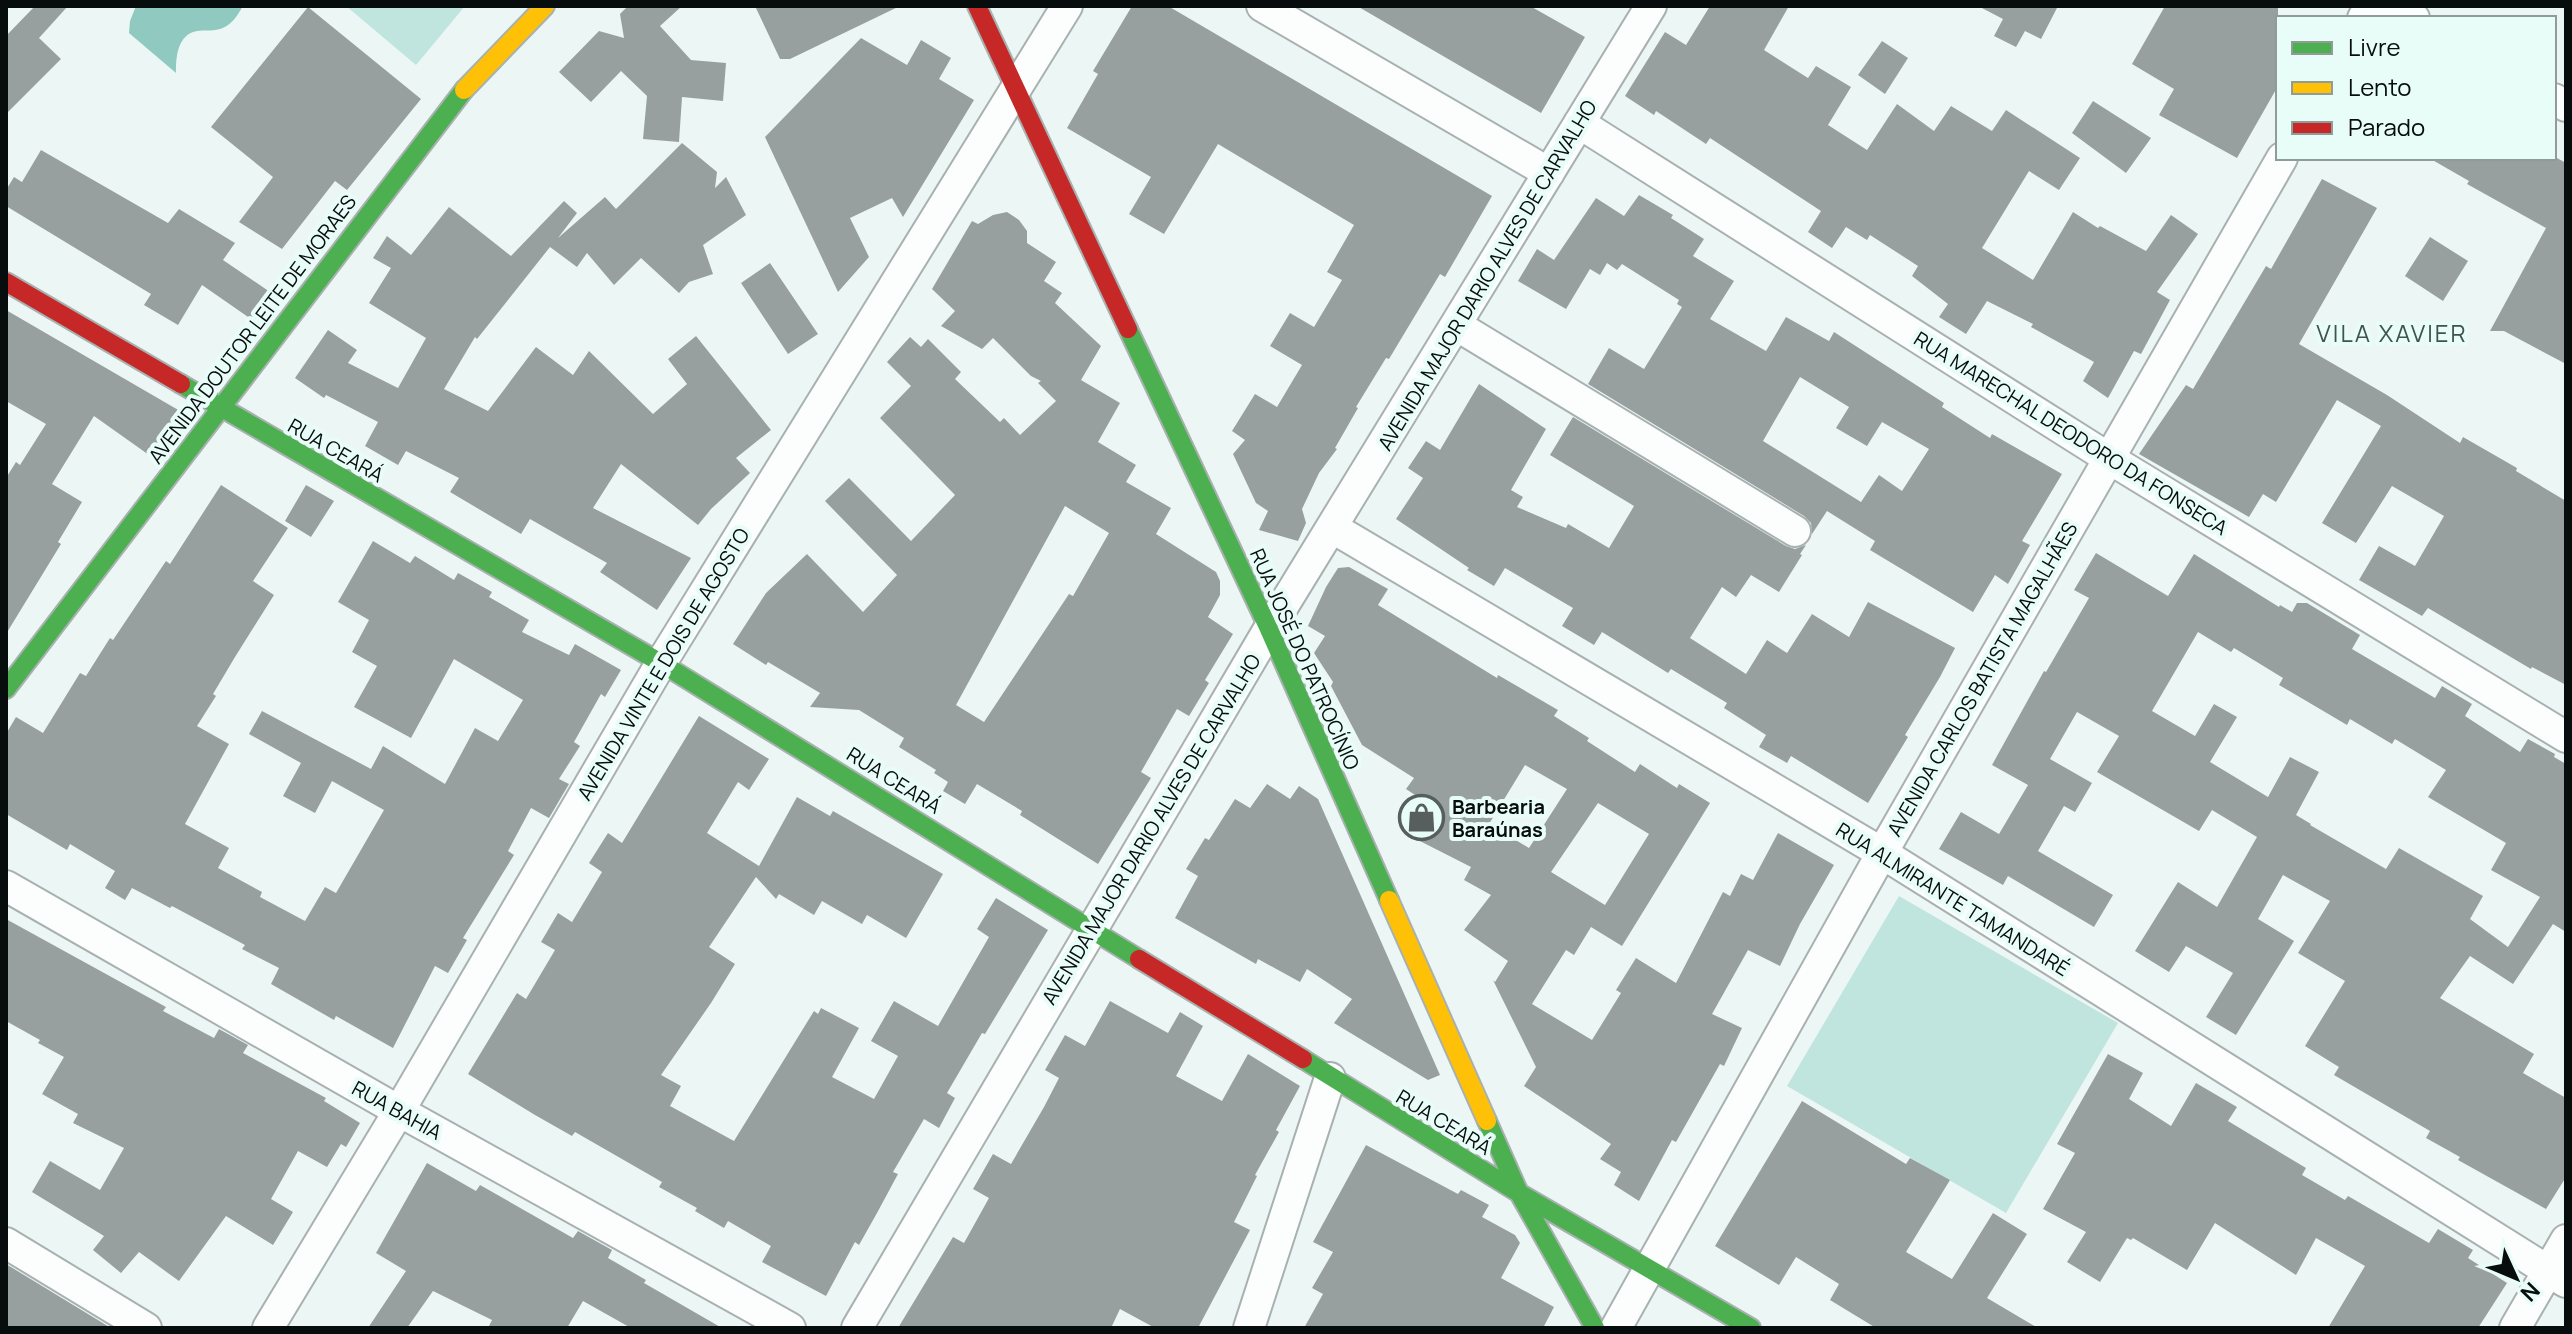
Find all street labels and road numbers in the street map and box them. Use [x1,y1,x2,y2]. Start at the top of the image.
street label: AVENIDA MAJOR DARIO ALVES DE CARVALHO [1371,95,1603,455]
street label: AVENIDA DOUTOR LEITE DE MORAES [142,189,362,469]
street label: RUA MARECHAL DEODORO DA FONSECA [1909,325,2233,541]
street label: RUA CEARÁ [283,412,389,488]
street label: AVENIDA CARLOS BATISTA MAGALHÃES [1881,517,2083,841]
street label: AVENIDA VINTE E DOIS DE AGOSTO [571,523,755,805]
street label: RUA JOSÉ DO PATROCÍNIO [1244,544,1366,774]
street label: AVENIDA MAJOR DARIO ALVES DE CARVALHO [1035,649,1267,1009]
street label: RUA CEARÁ [842,740,947,820]
street label: RUA ALMIRANTE TAMANDARÉ [1831,816,2075,982]
street label: RUA BAHIA [347,1074,447,1146]
street label: RUA CEARÁ [1391,1083,1497,1161]

